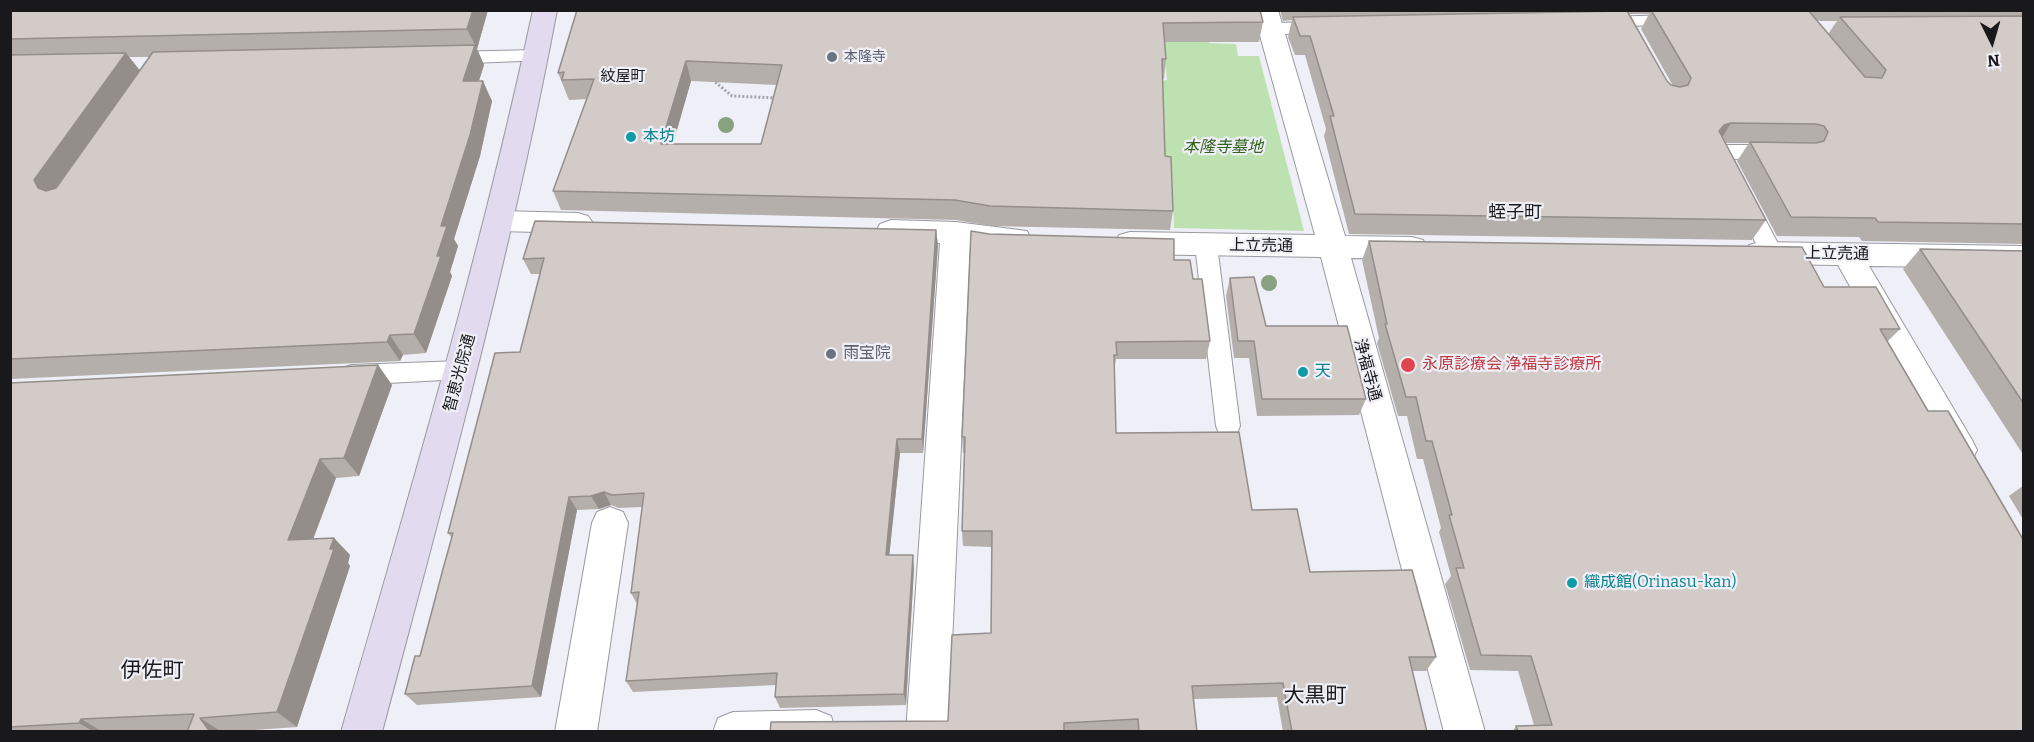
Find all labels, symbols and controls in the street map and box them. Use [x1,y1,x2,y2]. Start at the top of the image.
north arrow [1962,12,2022,72]
place label: 本隆寺 [844,49,886,65]
marker: 本隆寺 [825,50,839,64]
text: N [1987,50,2001,70]
district label: 紋屋町 [601,68,645,86]
place label: 本坊 [643,127,675,147]
marker: 本坊 [624,130,638,144]
park label: 本隆寺墓地 [1183,138,1263,158]
district label: 蛭子町 [1488,202,1542,224]
street label: 上立売通 [1229,236,1293,256]
street label: 上立売通 [1805,244,1869,264]
street label: 智恵光院通 [440,332,480,414]
street label: 浄福寺通 [1349,337,1385,403]
place label: 雨宝院 [843,344,891,364]
marker: 雨宝院 [824,347,838,361]
place label: 永原診療会 浄福寺診療所 [1422,355,1601,375]
marker: 永原診療会 浄福寺診療所 [1399,356,1417,374]
place label: 天 [1315,362,1331,382]
marker: 天 [1296,365,1310,379]
place label: 織成館(Orinasu-kan) [1584,573,1736,593]
marker: 織成館(Orinasu-kan) [1565,576,1579,590]
district label: 伊佐町 [121,658,183,684]
district label: 大黒町 [1284,683,1346,709]

